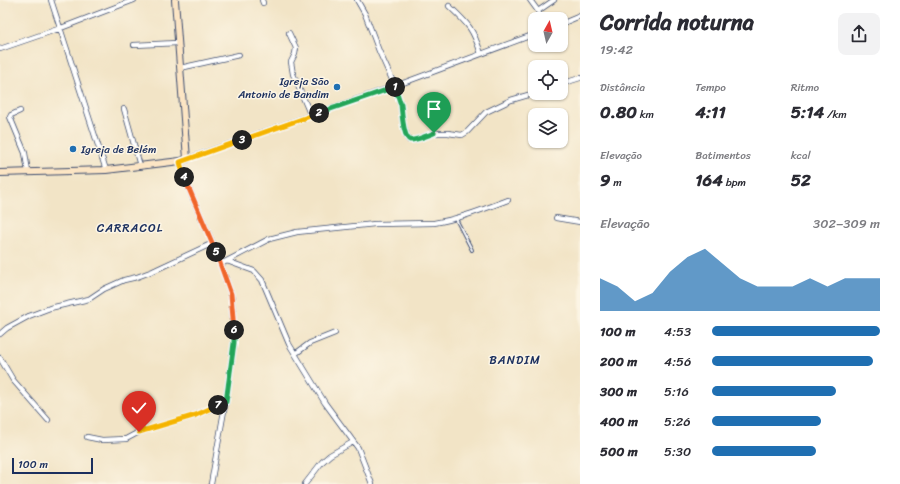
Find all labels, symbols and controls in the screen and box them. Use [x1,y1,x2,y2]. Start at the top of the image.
text: Corrida noturna [600,3,754,42]
north arrow [528,12,568,52]
map controls [528,12,568,148]
button: share [838,13,880,55]
text: 19:42 [600,38,633,61]
button: locate [528,60,568,100]
place label: Igreja São Antonio de Bandim [237,72,330,104]
pin: 1 [385,77,405,97]
text: 1 [393,77,397,96]
text: Distância [600,78,645,97]
text: Tempo [695,78,726,97]
text: Ritmo [791,78,819,97]
marker: Igreja São Antonio de Bandim [332,82,342,92]
pin [417,92,451,133]
text: 0.80 [600,97,637,127]
text: 4:11 [695,97,726,127]
text: 5:14 [791,97,824,127]
icon: arrive [423,98,445,120]
pin: 2 [309,103,329,123]
text: 2 [316,103,322,122]
text: km [637,105,654,124]
text: /km [824,105,847,124]
button: layers [528,108,568,148]
pin: 3 [232,130,252,150]
text: 3 [239,130,245,149]
place label: Igreja de Belém [80,140,156,159]
marker: Igreja de Belém [68,144,78,154]
text: Elevação [600,146,642,165]
text: Batimentos [695,146,751,165]
text: kcal [791,146,811,165]
text: 9 [600,165,610,195]
text: 164 [695,165,723,195]
text: 52 [791,165,811,195]
pin: 4 [174,167,194,187]
text: 4 [181,167,187,186]
text: m [610,173,622,192]
text: bpm [723,173,746,192]
text: Elevação [600,212,650,235]
text: 302–309 m [813,212,880,235]
district label: CARRACOL [97,217,163,239]
pin: 5 [206,242,226,262]
text: 5 [213,242,219,261]
pin: 6 [224,320,244,340]
text: 6 [231,320,237,339]
text: 100 m [600,320,635,343]
text: 4:53 [664,320,691,343]
district label: BANDIM [489,349,541,371]
text: 200 m [600,350,637,373]
text: 4:56 [664,350,691,373]
text: 300 m [600,380,637,403]
text: 5:16 [664,380,689,403]
pin [122,391,156,432]
pin: 7 [208,395,228,415]
text: 7 [215,395,221,414]
icon: check [128,397,150,419]
text: 400 m [600,410,638,433]
text: 5:26 [664,410,691,433]
text: 500 m [600,440,638,463]
text: 5:30 [664,440,691,463]
text: 100 m [18,455,48,474]
scale bar [12,456,93,475]

